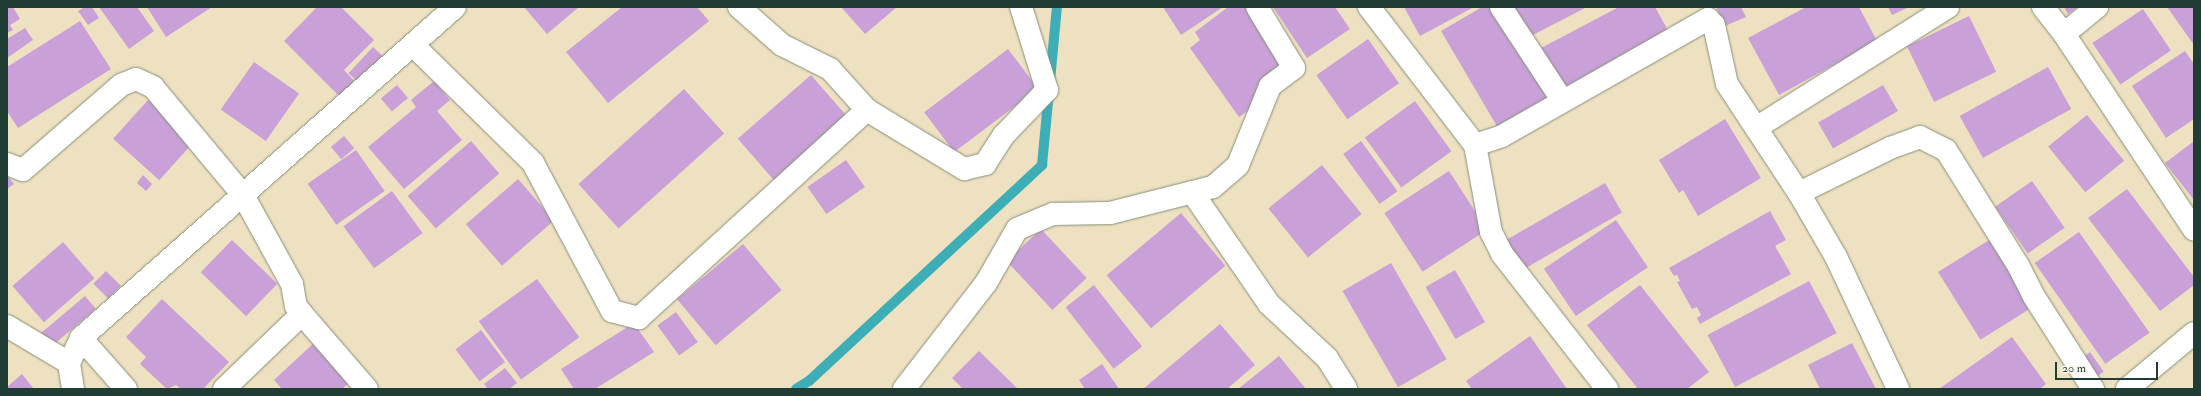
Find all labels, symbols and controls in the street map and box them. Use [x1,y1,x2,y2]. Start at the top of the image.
scale bar [2057,354,2160,380]
text: 20 m [2062,361,2086,376]

